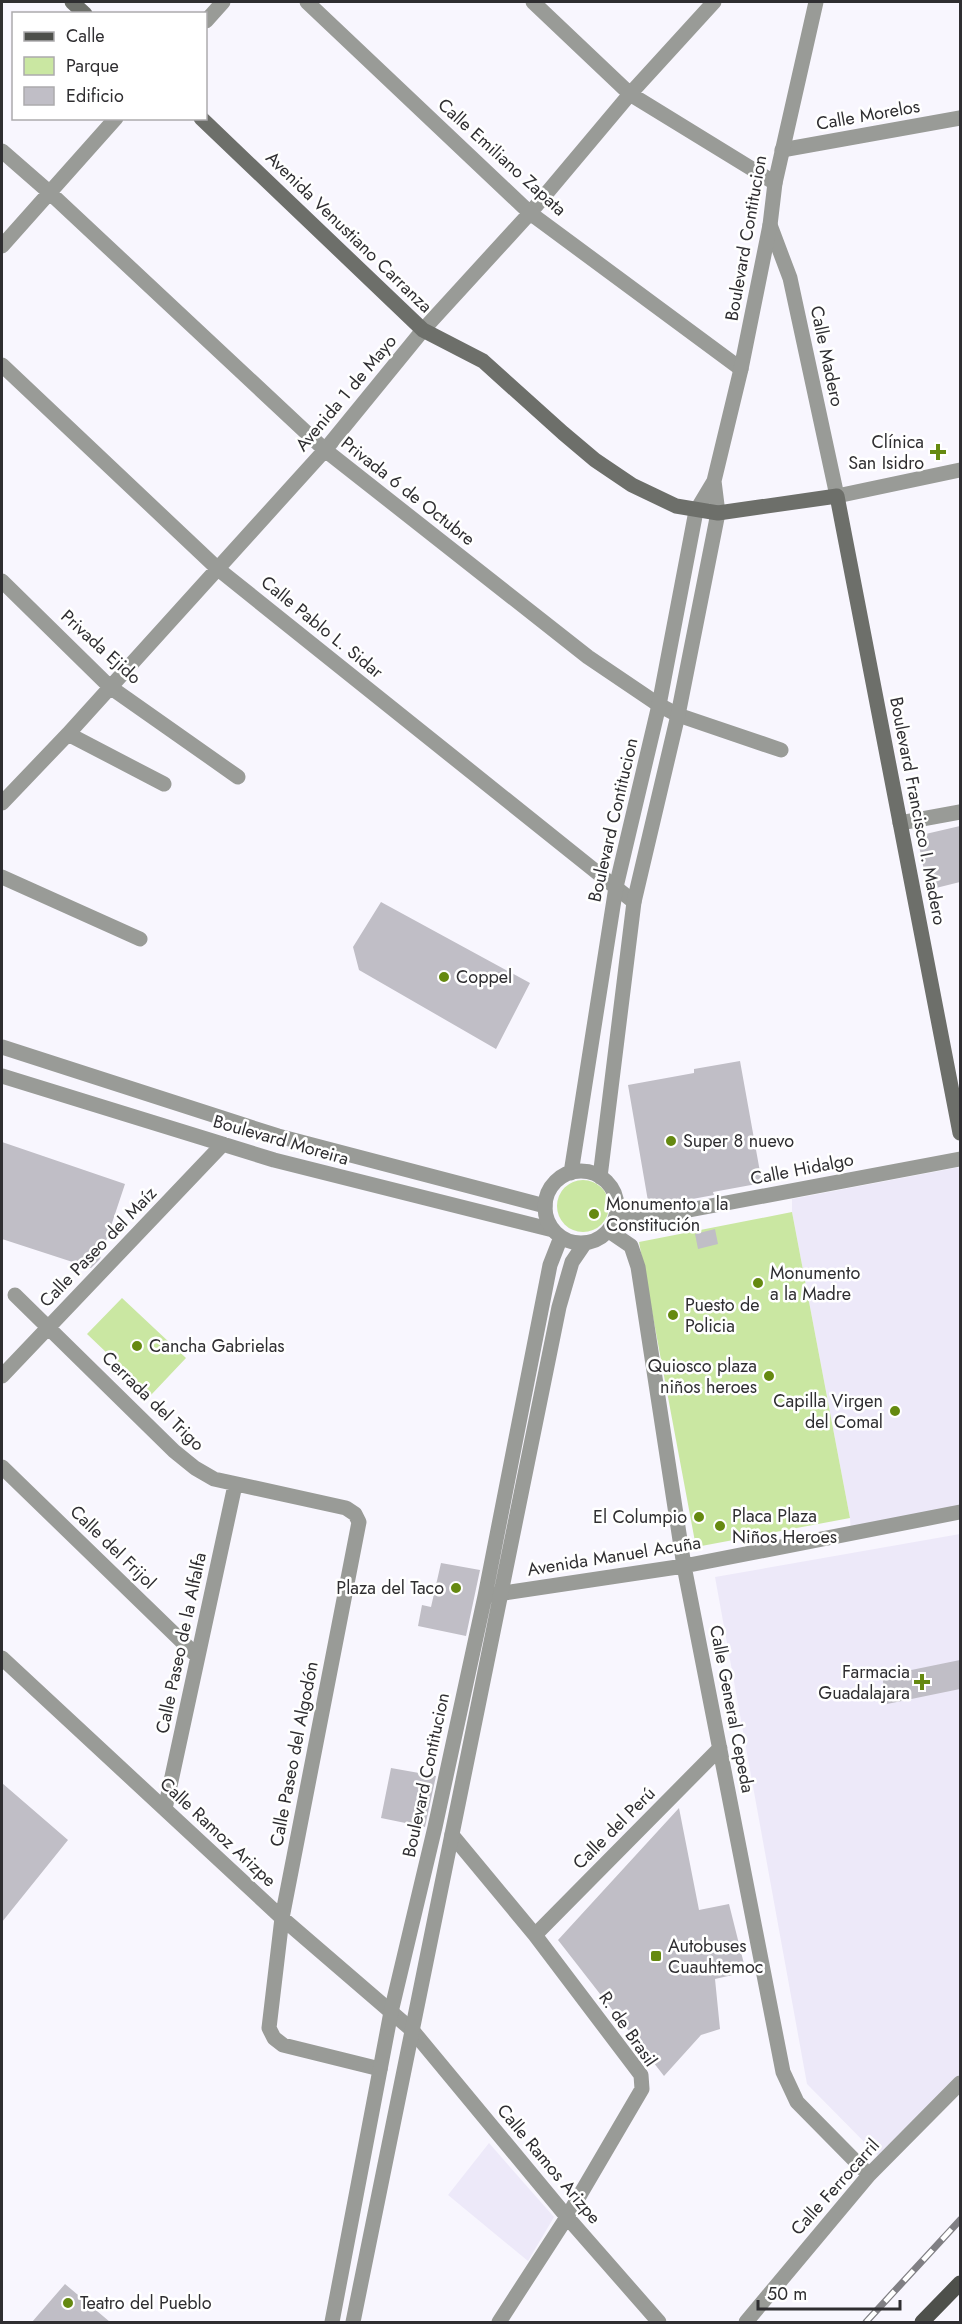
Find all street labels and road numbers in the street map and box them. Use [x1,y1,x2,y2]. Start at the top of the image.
street label: Calle Emiliano Zapata [432,92,572,222]
street label: Calle Morelos [814,93,922,137]
street label: Avenida Venustiano Carranza [260,145,438,319]
street label: Boulevard Contitucion [719,153,773,323]
street label: Calle Madero [804,303,850,409]
street label: Avenida 1 de Mayo [289,329,403,457]
street label: Privada 6 de Octubre [335,430,481,552]
street label: Calle Pablo L. Sidar [255,570,389,685]
street label: Privada Ejido [55,604,147,690]
street label: Boulevard Francisco I. Madero [883,695,953,927]
street label: Boulevard Contitucion [581,735,645,905]
street label: Boulevard Moreira [210,1108,352,1172]
street label: Calle Hidalgo [748,1146,856,1192]
street label: Calle Paseo del Maíz [33,1180,163,1313]
street label: Cerrada del Trigo [96,1345,210,1457]
street label: Calle del Frijol [64,1499,162,1595]
street label: Avenida Manuel Acuña [525,1529,703,1583]
street label: Calle Paseo de la Alfalfa [149,1550,213,1736]
street label: Calle General Cepeda [703,1623,761,1795]
street label: Calle Paseo del Algodón [263,1659,325,1849]
street label: Boulevard Contitucion [396,1690,456,1860]
street label: Calle Ramoz Arizpe [154,1771,282,1893]
street label: Calle del Perú [567,1781,661,1875]
street label: R. de Brasil [592,1986,664,2072]
street label: Calle Ramos Arizpe [491,2098,607,2230]
street label: Calle Ferrocarril [785,2133,885,2241]

